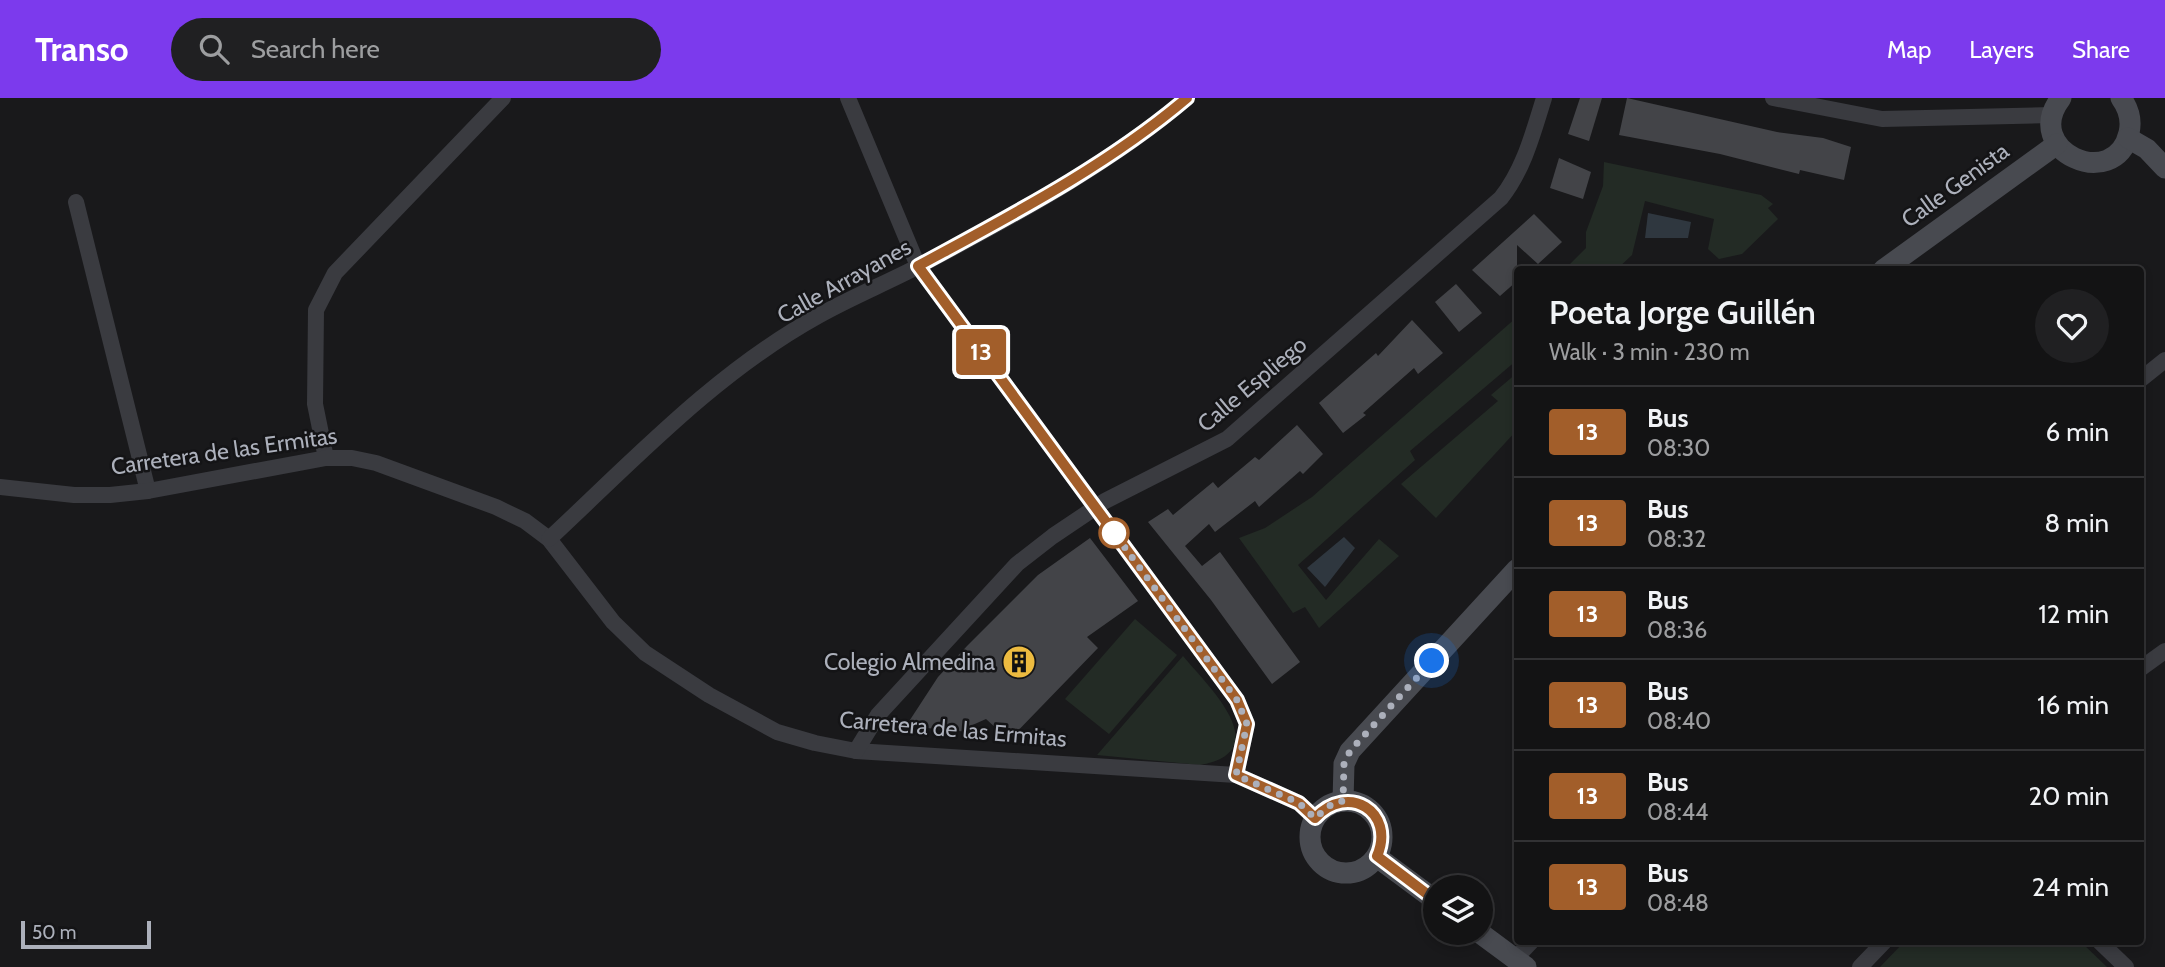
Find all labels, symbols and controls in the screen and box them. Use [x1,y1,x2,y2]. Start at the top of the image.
search box [171,18,661,81]
text: Transo [35,29,129,69]
icon: search [195,30,233,68]
text: Search here [251,33,380,65]
text: Map [1887,35,1931,64]
text: Layers [1969,35,2034,64]
text: Share [2072,35,2130,64]
street label: Calle Genista [1896,137,2014,233]
street label: Calle Arrayanes [772,233,916,329]
button: heart [2035,289,2109,363]
text: Poeta Jorge Guillén [1549,292,1816,332]
line badge: 13 [950,329,1012,375]
street label: Calle Espliego [1192,330,1312,438]
text: 13 [970,337,992,366]
text: Walk · 3 min · 230 m [1549,338,1750,366]
text: Bus [1647,402,1688,434]
text: 6 min [2046,416,2109,448]
text: 13 [1577,417,1598,446]
street label: Carretera de las Ermitas [109,421,339,481]
text: 08:30 [1647,434,1710,462]
text: Bus [1647,493,1688,525]
text: 8 min [2045,507,2109,539]
text: 13 [1577,508,1598,537]
unlabelled marker [1099,518,1129,548]
text: 08:32 [1647,525,1706,553]
text: Bus [1647,584,1688,616]
text: 12 min [2038,598,2109,630]
text: 13 [1577,599,1598,628]
text: 08:36 [1647,616,1707,644]
building icon: Colegio Almedina [1000,643,1038,681]
your location [1414,643,1449,678]
place label: Colegio Almedina [824,648,995,676]
text: Bus [1647,675,1688,707]
text: 16 min [2037,689,2109,721]
text: 13 [1577,690,1598,719]
street label: Carretera de las Ermitas [838,705,1068,753]
text: 08:40 [1647,707,1711,735]
text: Bus [1647,766,1688,798]
text: 20 min [2029,780,2109,812]
text: 13 [1577,781,1598,810]
text: 08:44 [1647,798,1708,826]
text: Bus [1647,857,1688,889]
text: 24 min [2032,871,2109,903]
text: 13 [1577,872,1598,901]
map controls [1423,875,1493,945]
button: layers [1423,875,1493,945]
text: 08:48 [1647,889,1709,917]
scale bar [21,918,150,950]
text: 50 m [32,921,76,944]

